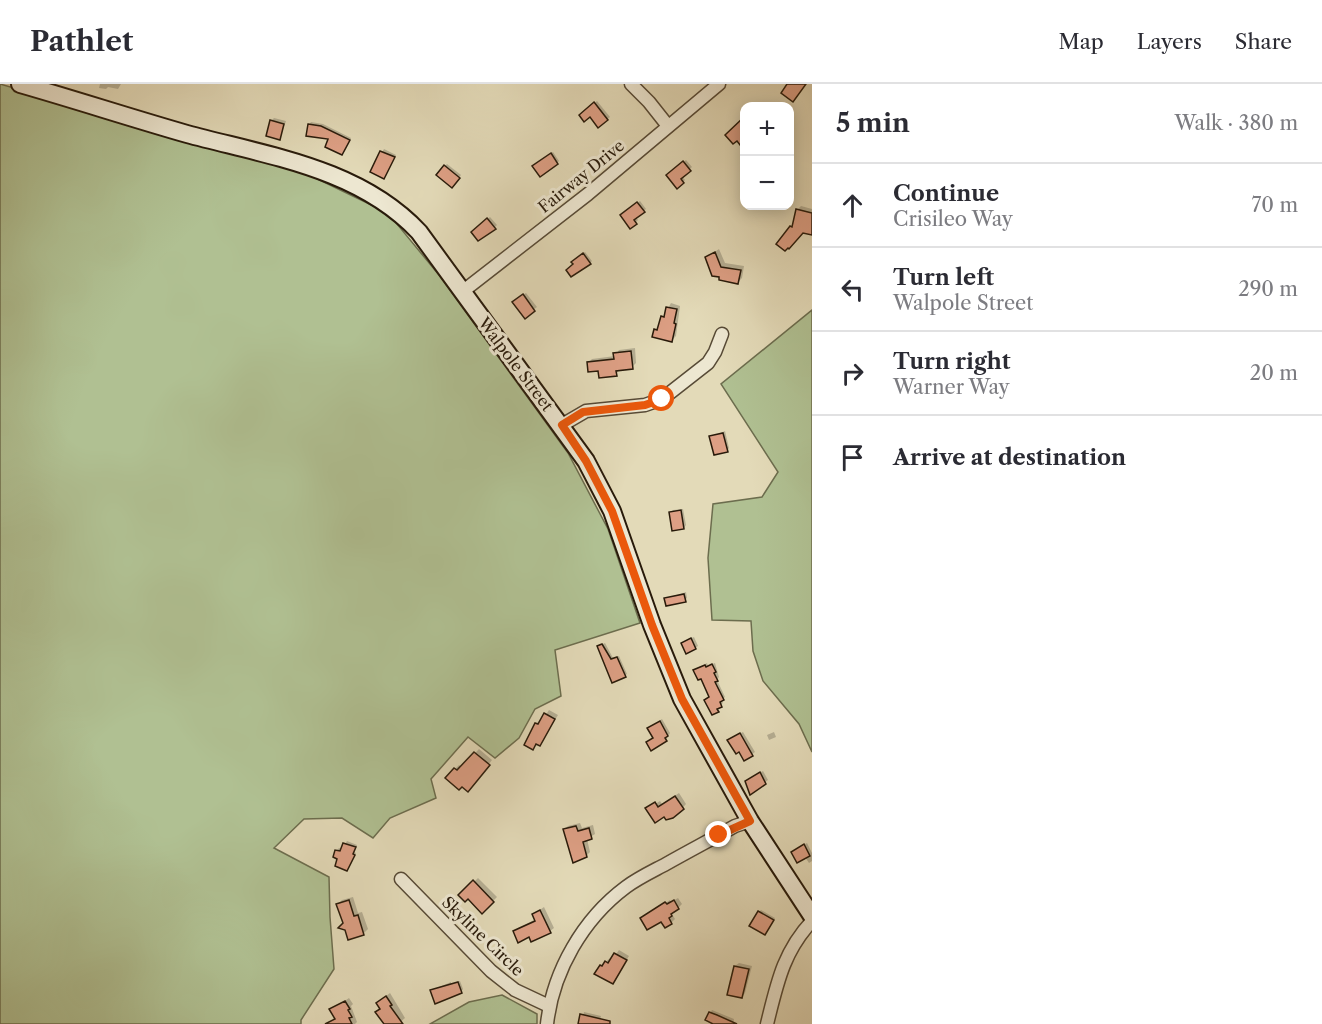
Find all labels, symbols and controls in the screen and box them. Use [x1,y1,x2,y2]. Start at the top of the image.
text: Pathlet [30,24,133,58]
text: Map [1059,29,1104,54]
text: Layers [1137,29,1202,54]
text: Share [1235,29,1292,54]
map controls [740,102,794,210]
button: + [740,102,794,156]
text: 5 min [836,107,910,139]
text: Walk · 380 m [1174,111,1298,135]
street label: Fairway Drive [534,135,628,217]
button: − [740,156,794,210]
text: Continue [893,180,999,207]
icon: ahead [836,189,869,222]
text: 70 m [1252,193,1298,217]
text: Crisileo Way [893,207,1013,231]
text: Turn left [893,264,994,291]
icon: left [836,273,869,306]
text: 290 m [1238,277,1298,301]
text: Walpole Street [893,291,1033,315]
street label: Walpole Street [474,312,558,415]
text: Turn right [893,348,1011,375]
icon: right [836,357,869,390]
text: 20 m [1250,361,1298,385]
text: Warner Way [893,375,1010,399]
route start [648,385,674,411]
icon: arrive [836,441,869,474]
text: Arrive at destination [893,444,1126,471]
route end [705,821,731,847]
street label: Skyline Circle [438,892,528,980]

